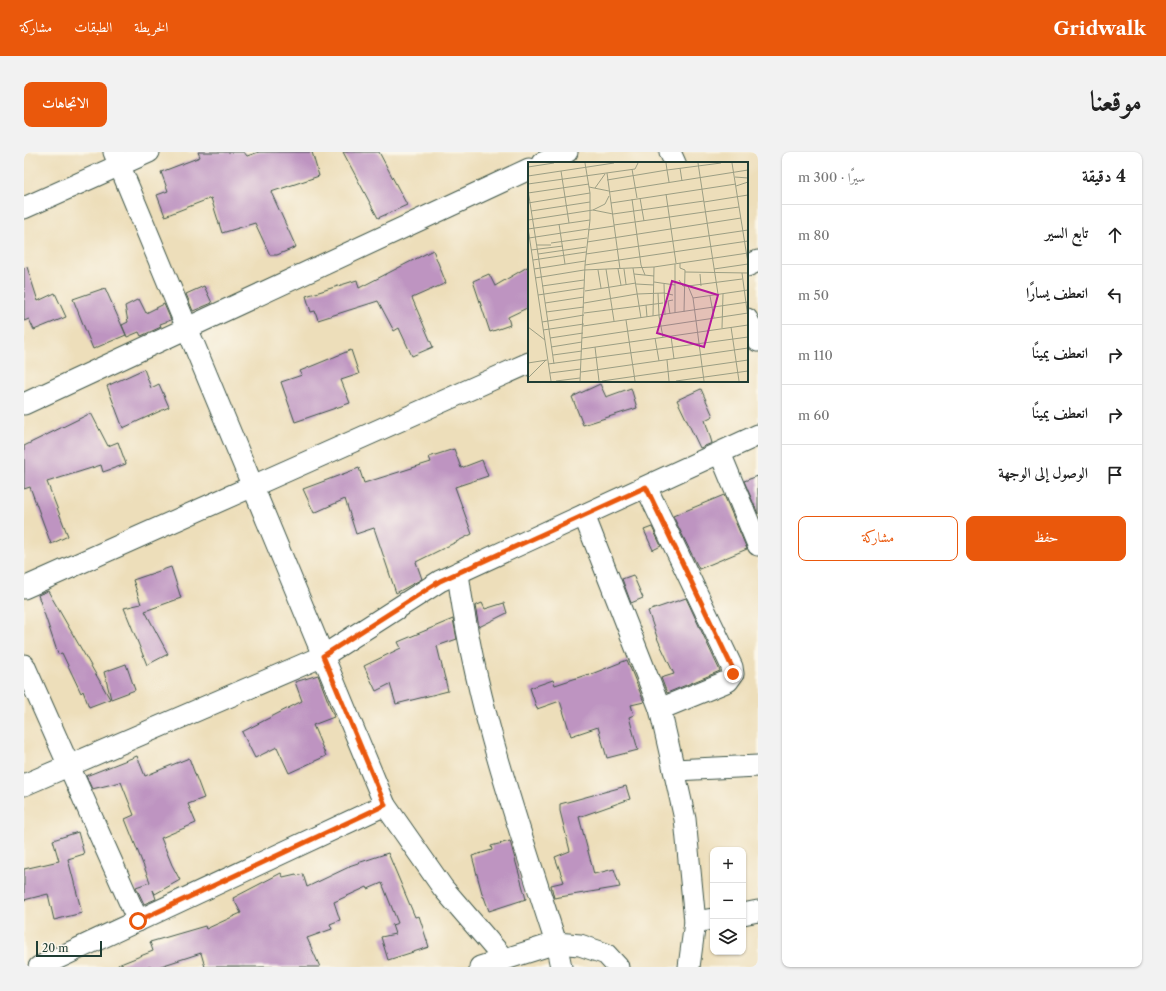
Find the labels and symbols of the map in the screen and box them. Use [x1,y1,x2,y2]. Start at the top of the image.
inset map [528,162,748,382]
route end [724,665,742,683]
route start [129,912,147,930]
scale bar [36,939,102,958]

